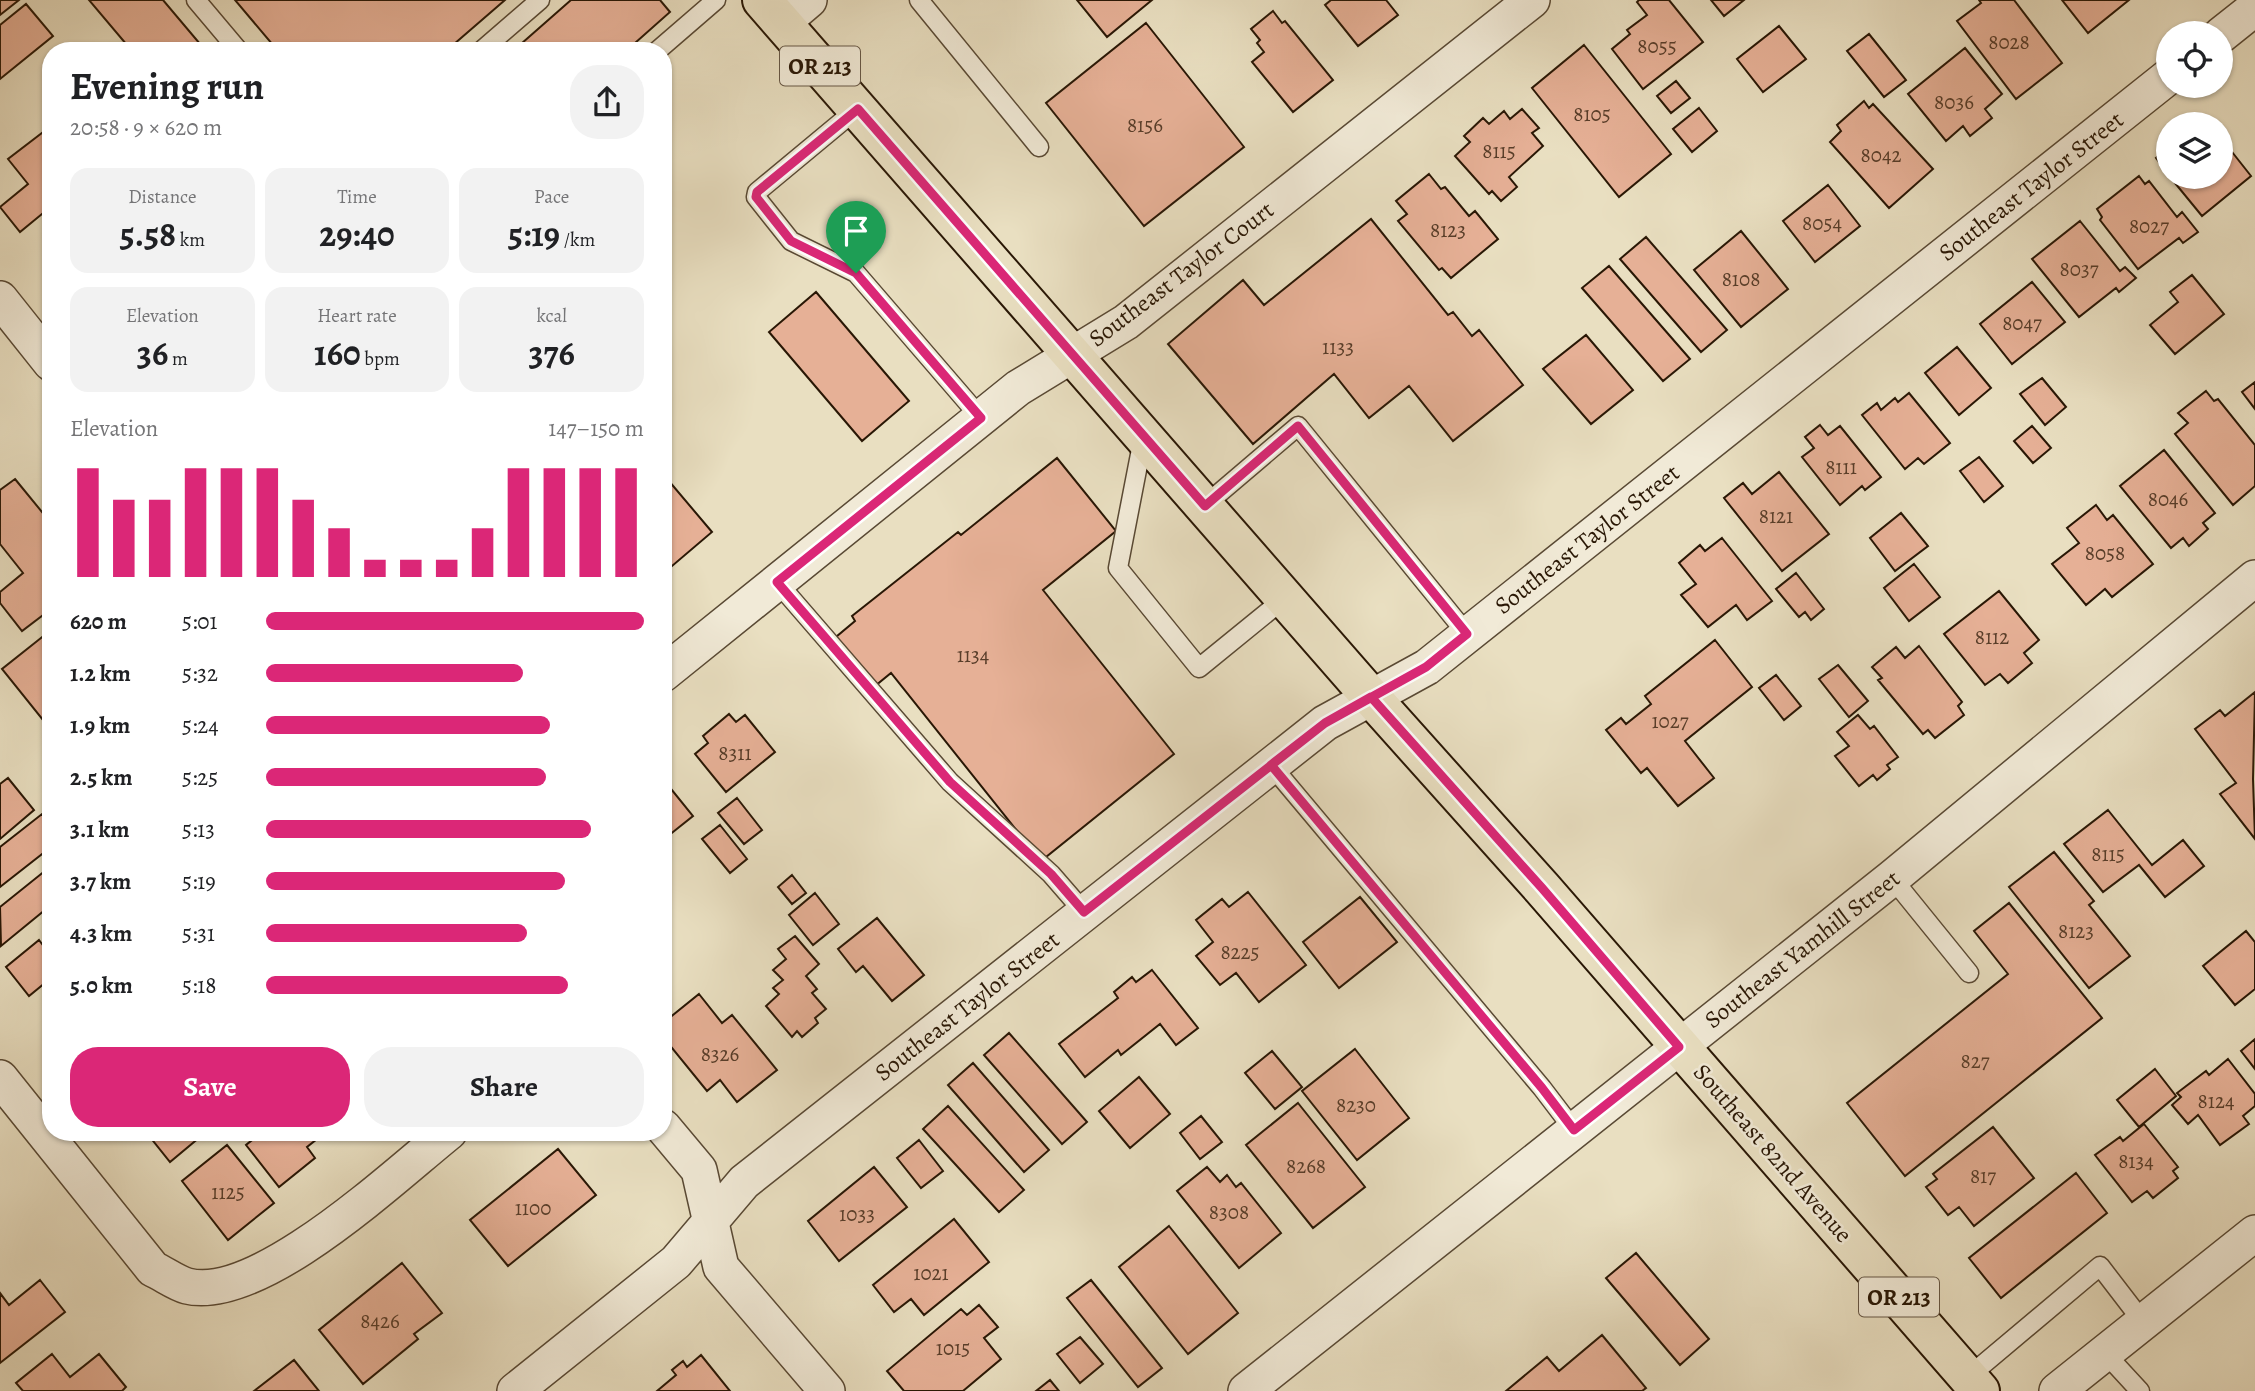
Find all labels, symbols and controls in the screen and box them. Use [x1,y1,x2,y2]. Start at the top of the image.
map controls [2156,21,2233,189]
button: locate [2156,21,2233,98]
house number: 8028 [1988,28,2030,56]
house number: 8055 [1637,32,1677,60]
road number: OR 213 [780,46,860,86]
text: Evening run [70,60,264,112]
button: share [570,65,644,139]
house number: 8036 [1934,88,1974,116]
house number: 8105 [1573,100,1611,128]
street label: Southeast Taylor Street [1932,104,2130,268]
house number: 8156 [1127,111,1163,139]
text: 20:58 · 9 × 620 m [70,112,222,143]
button: layers [2156,112,2233,189]
house number: 8115 [1482,137,1516,165]
house number: 8042 [1861,141,1901,169]
text: Distance [128,184,196,210]
text: Time [337,184,377,210]
text: Pace [534,184,569,210]
street label: Southeast Taylor Court [1082,194,1280,354]
pin [826,201,886,273]
house number: 8054 [1802,209,1842,237]
text: 5.58 [120,210,176,258]
text: 29:40 [319,210,395,258]
text: 5:19 [508,210,560,258]
icon: arrive [837,212,875,250]
house number: 8027 [2129,212,2169,240]
house number: 8123 [1430,216,1466,244]
text: km [176,227,205,253]
text: /km [560,227,595,253]
house number: 8037 [2060,255,2099,283]
house number: 8108 [1722,265,1760,293]
text: Elevation [126,303,199,329]
text: Heart rate [317,303,397,329]
text: kcal [536,303,567,329]
house number: 8047 [2002,309,2042,337]
text: 36 [137,329,168,377]
text: 160 [314,329,361,377]
text: 376 [528,329,575,377]
house number: 1133 [1322,333,1354,361]
text: m [168,346,188,372]
text: bpm [361,346,400,372]
text: Elevation [70,413,158,444]
text: 147–150 m [548,413,644,444]
house number: 8111 [1825,453,1857,481]
street label: Southeast Taylor Street [1488,457,1686,621]
house number: 8046 [2148,485,2189,513]
house number: 8121 [1759,502,1793,530]
house number: 8058 [2085,539,2125,567]
text: 620 m [70,606,127,637]
text: 5:01 [182,606,218,637]
house number: 8112 [1975,623,2009,651]
house number: 1134 [957,641,989,669]
text: 1.2 km [70,658,131,689]
text: 5:32 [182,658,218,689]
house number: 1027 [1651,707,1689,735]
text: 1.9 km [70,710,130,741]
text: 5:24 [182,710,219,741]
house number: 8311 [718,739,752,767]
text: 2.5 km [70,762,132,793]
text: 5:25 [182,762,218,793]
text: 3.1 km [70,814,130,845]
text: 5:13 [182,814,215,845]
house number: 8115 [2091,840,2125,868]
street label: Southeast Yamhill Street [1698,863,1906,1035]
text: 3.7 km [70,866,131,897]
text: 5:19 [182,866,216,897]
house number: 8123 [2058,917,2094,945]
text: 4.3 km [70,918,132,949]
text: 5:31 [182,918,215,949]
street label: Southeast Taylor Street [868,924,1066,1088]
house number: 8225 [1220,938,1260,966]
text: 5.0 km [70,970,133,1001]
text: 5:18 [182,970,216,1001]
house number: 8326 [701,1040,740,1068]
button: Save [70,1047,350,1127]
button: Share [364,1047,644,1127]
house number: 827 [1961,1047,1990,1075]
street label: Southeast 82nd Avenue [1686,1057,1860,1249]
house number: 8124 [2198,1087,2234,1115]
house number: 8230 [1336,1091,1376,1119]
house number: 8134 [2118,1147,2154,1175]
house number: 8268 [1286,1152,1326,1180]
house number: 817 [1970,1162,1996,1190]
house number: 1125 [211,1178,245,1206]
house number: 1100 [515,1194,551,1222]
house number: 8308 [1209,1198,1249,1226]
house number: 1033 [839,1200,875,1228]
house number: 1021 [913,1259,949,1287]
road number: OR 213 [1859,1278,1939,1316]
house number: 8426 [360,1307,400,1335]
house number: 1015 [936,1334,970,1362]

